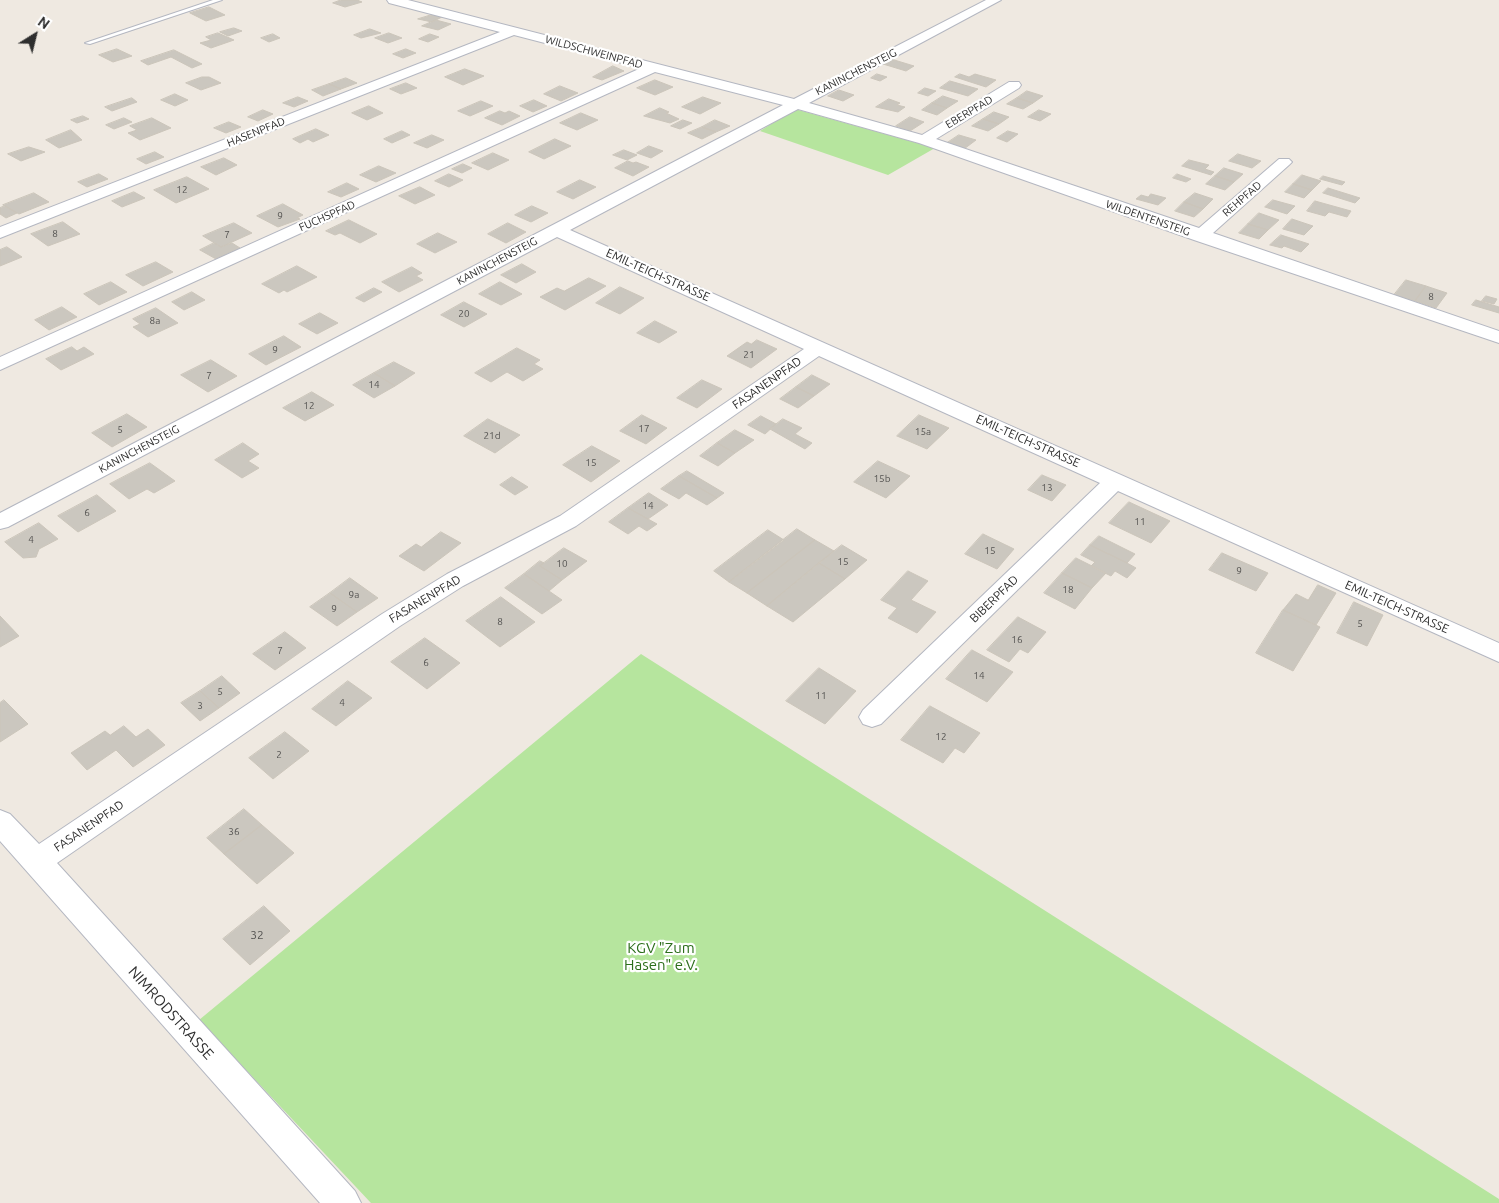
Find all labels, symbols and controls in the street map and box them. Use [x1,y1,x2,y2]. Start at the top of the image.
north arrow [10,10,60,60]
text: N [35,13,53,32]
street label: WILDSCHWEINPFAD [544,33,644,71]
street label: KANINCHENSTEIG [813,46,899,98]
street label: EBERPFAD [943,93,995,131]
street label: HASENPFAD [225,114,287,150]
street label: REHPFAD [1220,178,1264,220]
house number: 12 [176,184,188,196]
street label: WILDENTENSTEIG [1104,197,1192,239]
street label: FUCHSPFAD [297,198,357,234]
house number: 9 [277,210,283,222]
house number: 8 [52,228,58,240]
house number: 7 [224,229,230,241]
street label: KANINCHENSTEIG [454,234,540,288]
street label: EMIL-TEICH-STRASSE [604,246,712,304]
house number: 8 [1428,291,1434,303]
house number: 20 [458,308,470,320]
house number: 8a [150,315,160,327]
house number: 9 [272,344,278,356]
house number: 21 [743,349,755,361]
street label: FASANENPFAD [730,354,804,412]
house number: 7 [206,370,212,382]
house number: 14 [368,379,380,391]
house number: 12 [303,400,315,412]
street label: EMIL-TEICH-STRASSE [974,412,1082,470]
street label: KANINCHENSTEIG [96,422,182,476]
house number: 17 [638,423,650,435]
house number: 5 [117,424,123,436]
house number: 15a [915,426,931,438]
house number: 21d [483,430,501,442]
house number: 15 [585,457,597,469]
house number: 15b [873,473,891,485]
house number: 13 [1041,482,1053,494]
house number: 14 [642,500,654,512]
house number: 6 [84,507,90,519]
house number: 11 [1134,516,1146,528]
house number: 4 [28,534,34,546]
house number: 15 [984,545,996,557]
house number: 15 [837,556,849,568]
house number: 10 [556,558,568,570]
house number: 9 [1236,565,1242,577]
street label: FASANENPFAD [387,572,463,626]
street label: BIBERPFAD [967,572,1021,626]
street label: EMIL-TEICH-STRASSE [1343,578,1451,636]
house number: 18 [1062,584,1074,596]
house number: 9a [349,589,359,601]
house number: 9 [331,603,337,615]
house number: 8 [497,616,503,628]
house number: 5 [1357,618,1363,630]
house number: 16 [1011,634,1023,646]
house number: 7 [277,645,283,657]
house number: 6 [423,657,429,669]
house number: 14 [973,670,985,682]
house number: 5 [217,686,223,698]
house number: 11 [815,690,827,702]
house number: 4 [339,697,345,709]
house number: 3 [197,700,203,712]
house number: 12 [935,731,947,743]
house number: 2 [276,749,282,761]
street label: FASANENPFAD [51,797,127,855]
house number: 36 [228,826,240,838]
house number: 32 [250,928,264,942]
park label: KGV "Zum Hasen" e.V. [624,939,698,974]
street label: NIMRODSTRASSE [124,963,218,1063]

